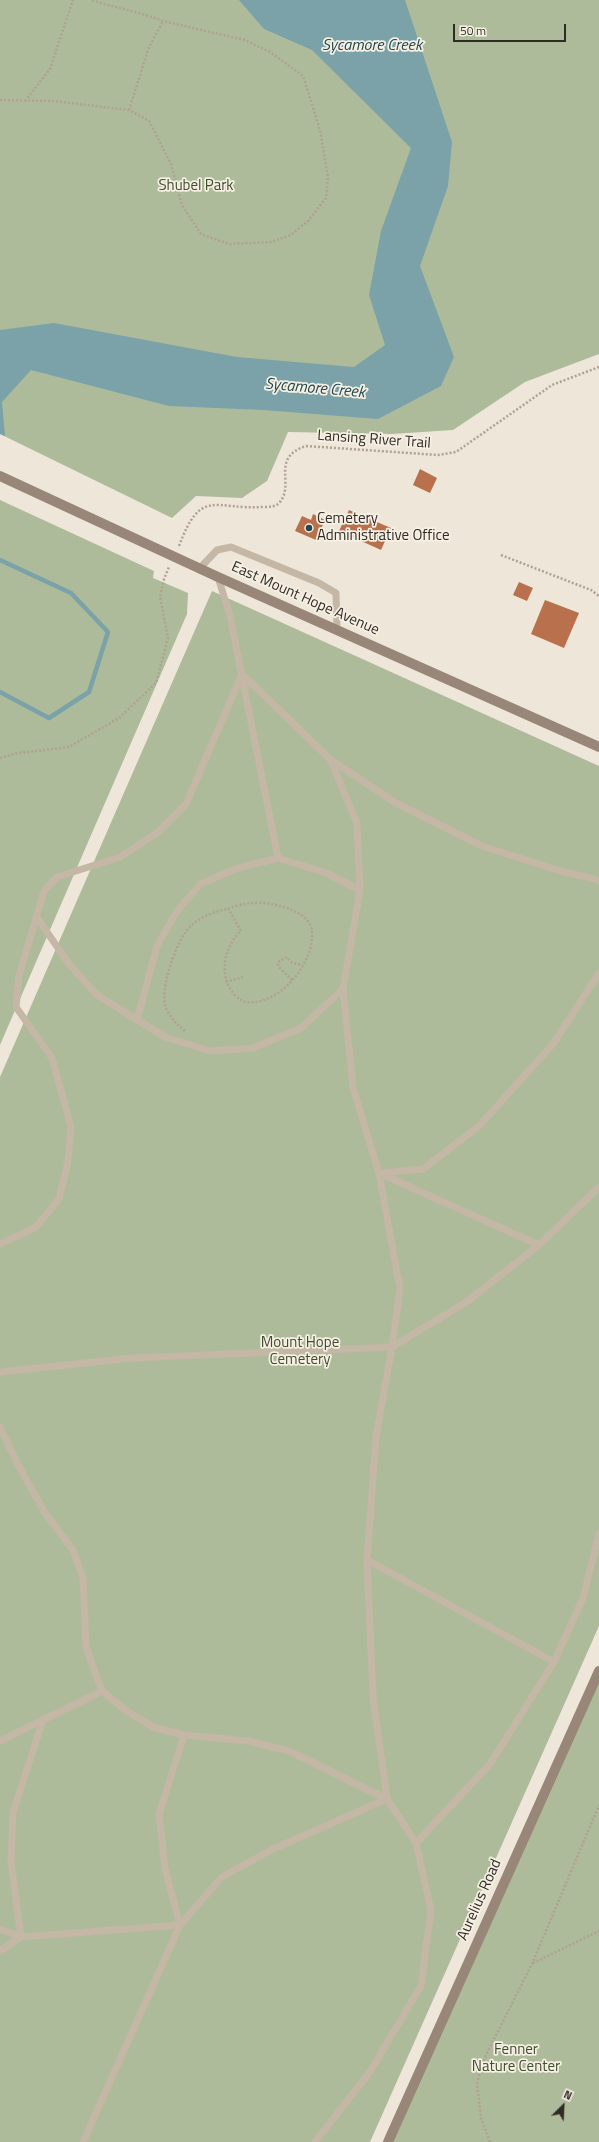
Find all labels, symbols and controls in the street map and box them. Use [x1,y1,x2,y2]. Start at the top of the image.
scale bar [455,16,568,42]
text: 50 m [460,21,486,40]
water label: Sycamore Creek [322,36,422,56]
park label: Shubel Park [158,177,234,195]
water label: Sycamore Creek [264,375,366,403]
street label: Lansing River Trail [317,427,431,453]
place label: Cemetery Administrative Office [317,510,450,545]
marker: Cemetery Administrative Office [304,523,314,533]
street label: East Mount Hope Avenue [228,558,382,640]
park label: Mount Hope Cemetery [261,1334,339,1369]
street label: Aurelius Road [454,1857,506,1943]
park label: Fenner Nature Center [472,2041,560,2076]
north arrow [543,2086,583,2126]
text: N [561,2086,575,2104]

